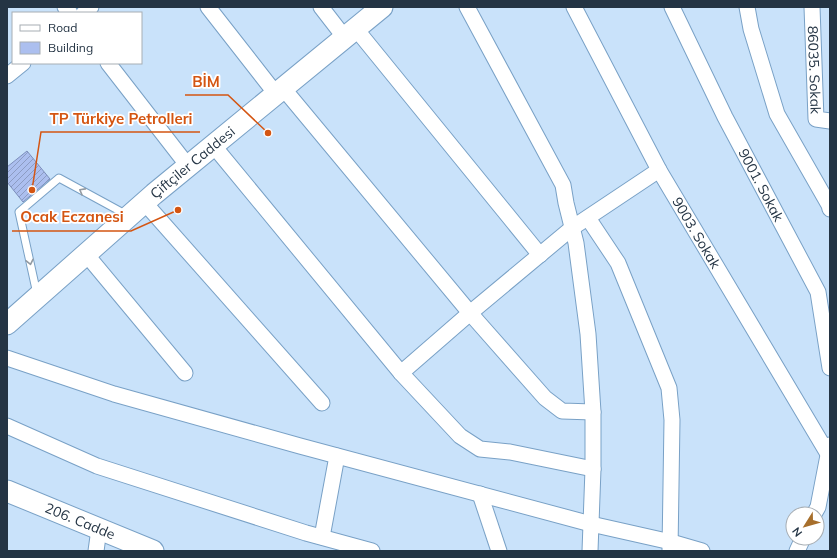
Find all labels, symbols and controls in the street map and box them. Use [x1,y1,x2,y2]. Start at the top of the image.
legend [12,12,142,64]
text: Road [48,20,77,35]
street label: 86035. Sokak [804,25,825,115]
text: Building [48,40,93,55]
callout: BİM [185,68,228,95]
text: BİM [192,72,220,91]
callout: TP Türkiye Petrolleri [41,105,200,132]
text: TP Türkiye Petrolleri [50,109,192,128]
street label: Çiftçiler Caddesi [146,122,239,203]
street label: 9001. Sokak [734,145,788,225]
one-way arrow [79,188,86,196]
street label: 9003. Sokak [668,194,725,273]
callout: Ocak Eczanesi [12,204,131,231]
text: Ocak Eczanesi [20,207,124,226]
one-way arrow [25,259,33,265]
street label: 206. Cadde [42,499,118,543]
north arrow [785,506,825,546]
text: N [789,524,805,540]

